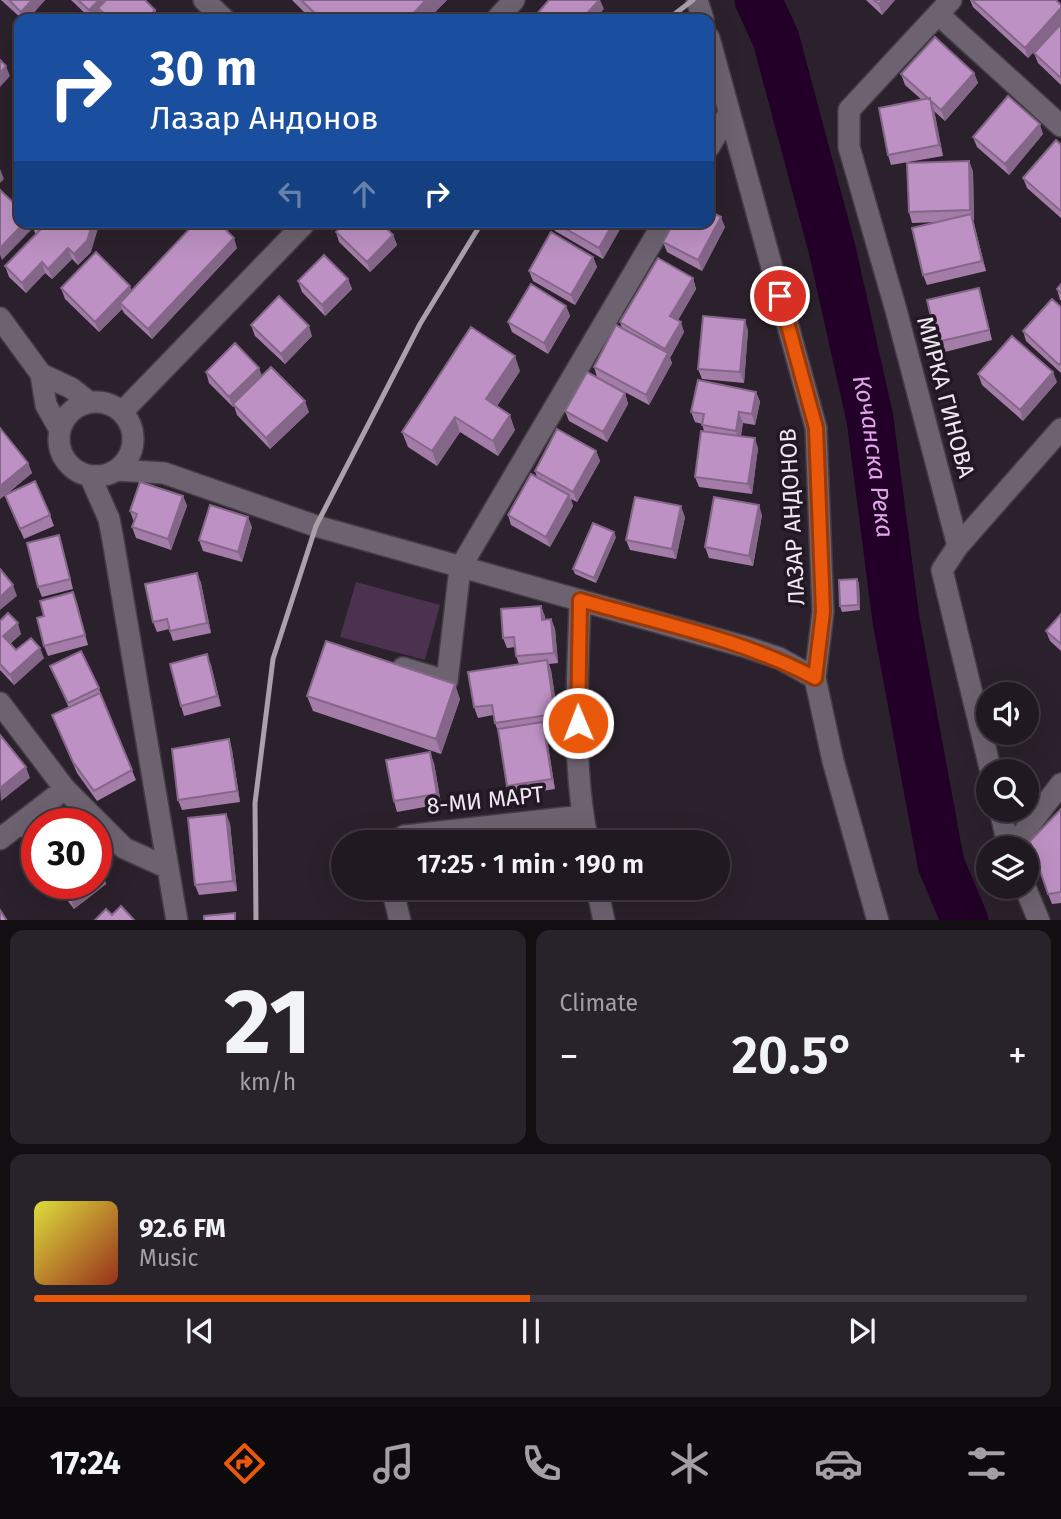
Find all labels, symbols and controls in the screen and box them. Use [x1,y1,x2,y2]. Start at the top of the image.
text: 30 m [150,39,257,98]
icon: right [35,42,126,133]
text: Лазар Андонов [150,99,379,137]
icon: left [272,175,310,213]
icon: ahead [345,175,383,213]
icon: right [418,175,456,213]
pin [750,266,810,326]
icon: arrive [761,277,799,315]
street label: МИРКА ГИНОВА [911,313,981,481]
water label: Кочанска Река [847,372,899,539]
street label: ЛАЗАР АНДОНОВ [773,428,811,606]
map controls [976,682,1039,899]
button: sound [976,682,1039,745]
position arrow [541,686,615,760]
button: search [976,759,1039,822]
street label: 8-МИ МАРТ [425,780,545,820]
speed limit sign: 30 [21,808,112,899]
button: layers [976,836,1039,899]
text: 17:25 · 1 min · 190 m [417,849,644,880]
text: 21 [224,968,311,1077]
text: Climate [560,989,638,1017]
text: 20.5° [731,1024,855,1087]
text: − [560,1033,579,1079]
text: + [1008,1033,1027,1079]
text: km/h [239,1068,296,1096]
text: 92.6 FM [139,1213,226,1244]
text: Music [139,1244,199,1272]
icon: previous [181,1312,219,1350]
icon: pause [512,1312,550,1350]
icon: next [843,1312,881,1350]
icon: directions [220,1439,269,1488]
icon: music [369,1439,418,1488]
icon: phone [517,1439,566,1488]
icon: climate [665,1439,714,1488]
icon: car [814,1439,863,1488]
icon: filters [962,1439,1011,1488]
text: 17:24 [50,1444,121,1482]

